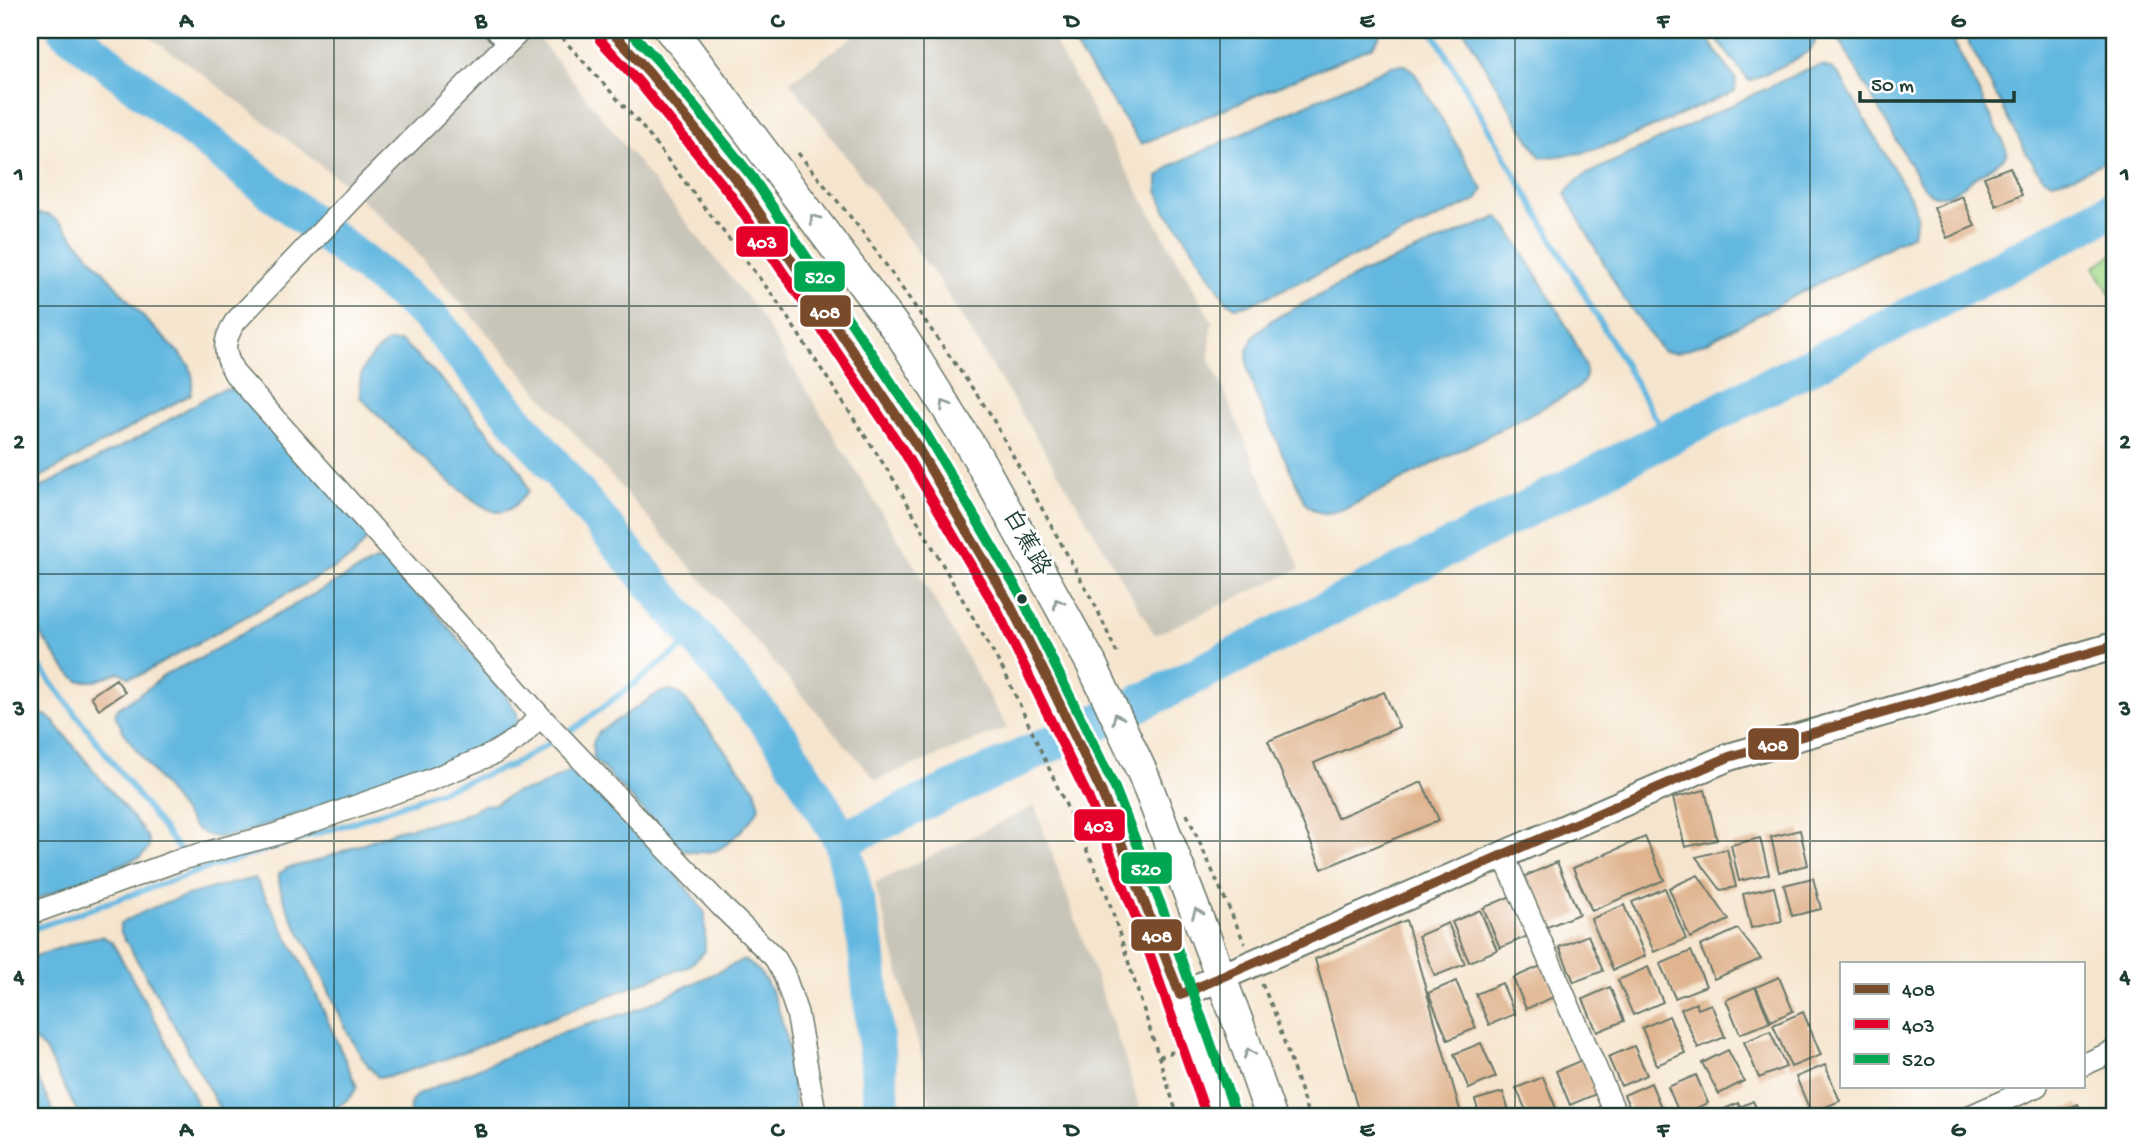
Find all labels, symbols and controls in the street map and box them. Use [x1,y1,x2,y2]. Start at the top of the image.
text: A [178,9,194,36]
text: B [474,9,488,36]
text: C [771,9,786,36]
text: D [1063,9,1081,36]
text: E [1360,9,1376,36]
text: F [1656,9,1671,36]
text: G [1951,9,1967,36]
scale bar [1860,60,2014,104]
text: 50 m [1871,75,1914,100]
text: 1 [13,162,24,189]
text: 1 [2119,162,2130,189]
one-way arrow [810,215,823,227]
line badge: 403 [735,225,789,258]
text: 403 [746,233,777,256]
line badge: 520 [793,260,846,293]
text: 520 [805,268,835,291]
line badge: 408 [799,294,852,328]
text: 408 [809,303,841,326]
one-way arrow [941,400,954,413]
text: 2 [13,430,25,457]
text: 2 [2119,430,2131,457]
street label: 白蕉路 [995,504,1057,582]
unlabelled marker [1015,592,1029,606]
one-way arrow [1053,598,1066,610]
text: 3 [12,697,25,724]
text: 3 [2118,697,2131,724]
one-way arrow [1111,713,1125,725]
line badge: 408 [1747,727,1800,761]
text: 408 [1757,736,1789,759]
line badge: 403 [1073,808,1126,842]
text: 403 [1083,817,1114,840]
line badge: 520 [1120,851,1173,885]
text: 520 [1131,860,1161,883]
one-way arrow [1191,908,1205,920]
line badge: 408 [1130,918,1183,952]
text: 408 [1141,927,1173,950]
legend [1840,962,2084,1088]
text: 4 [13,965,25,992]
text: 4 [2119,965,2131,992]
text: 408 [1902,980,1935,1005]
text: 403 [1902,1016,1935,1041]
one-way arrow [1243,1047,1257,1059]
text: 520 [1902,1050,1935,1075]
text: A [178,1118,194,1145]
text: B [474,1118,488,1145]
text: C [771,1118,786,1145]
text: D [1063,1118,1081,1145]
text: E [1360,1118,1376,1145]
text: F [1656,1118,1671,1145]
text: G [1951,1118,1967,1145]

